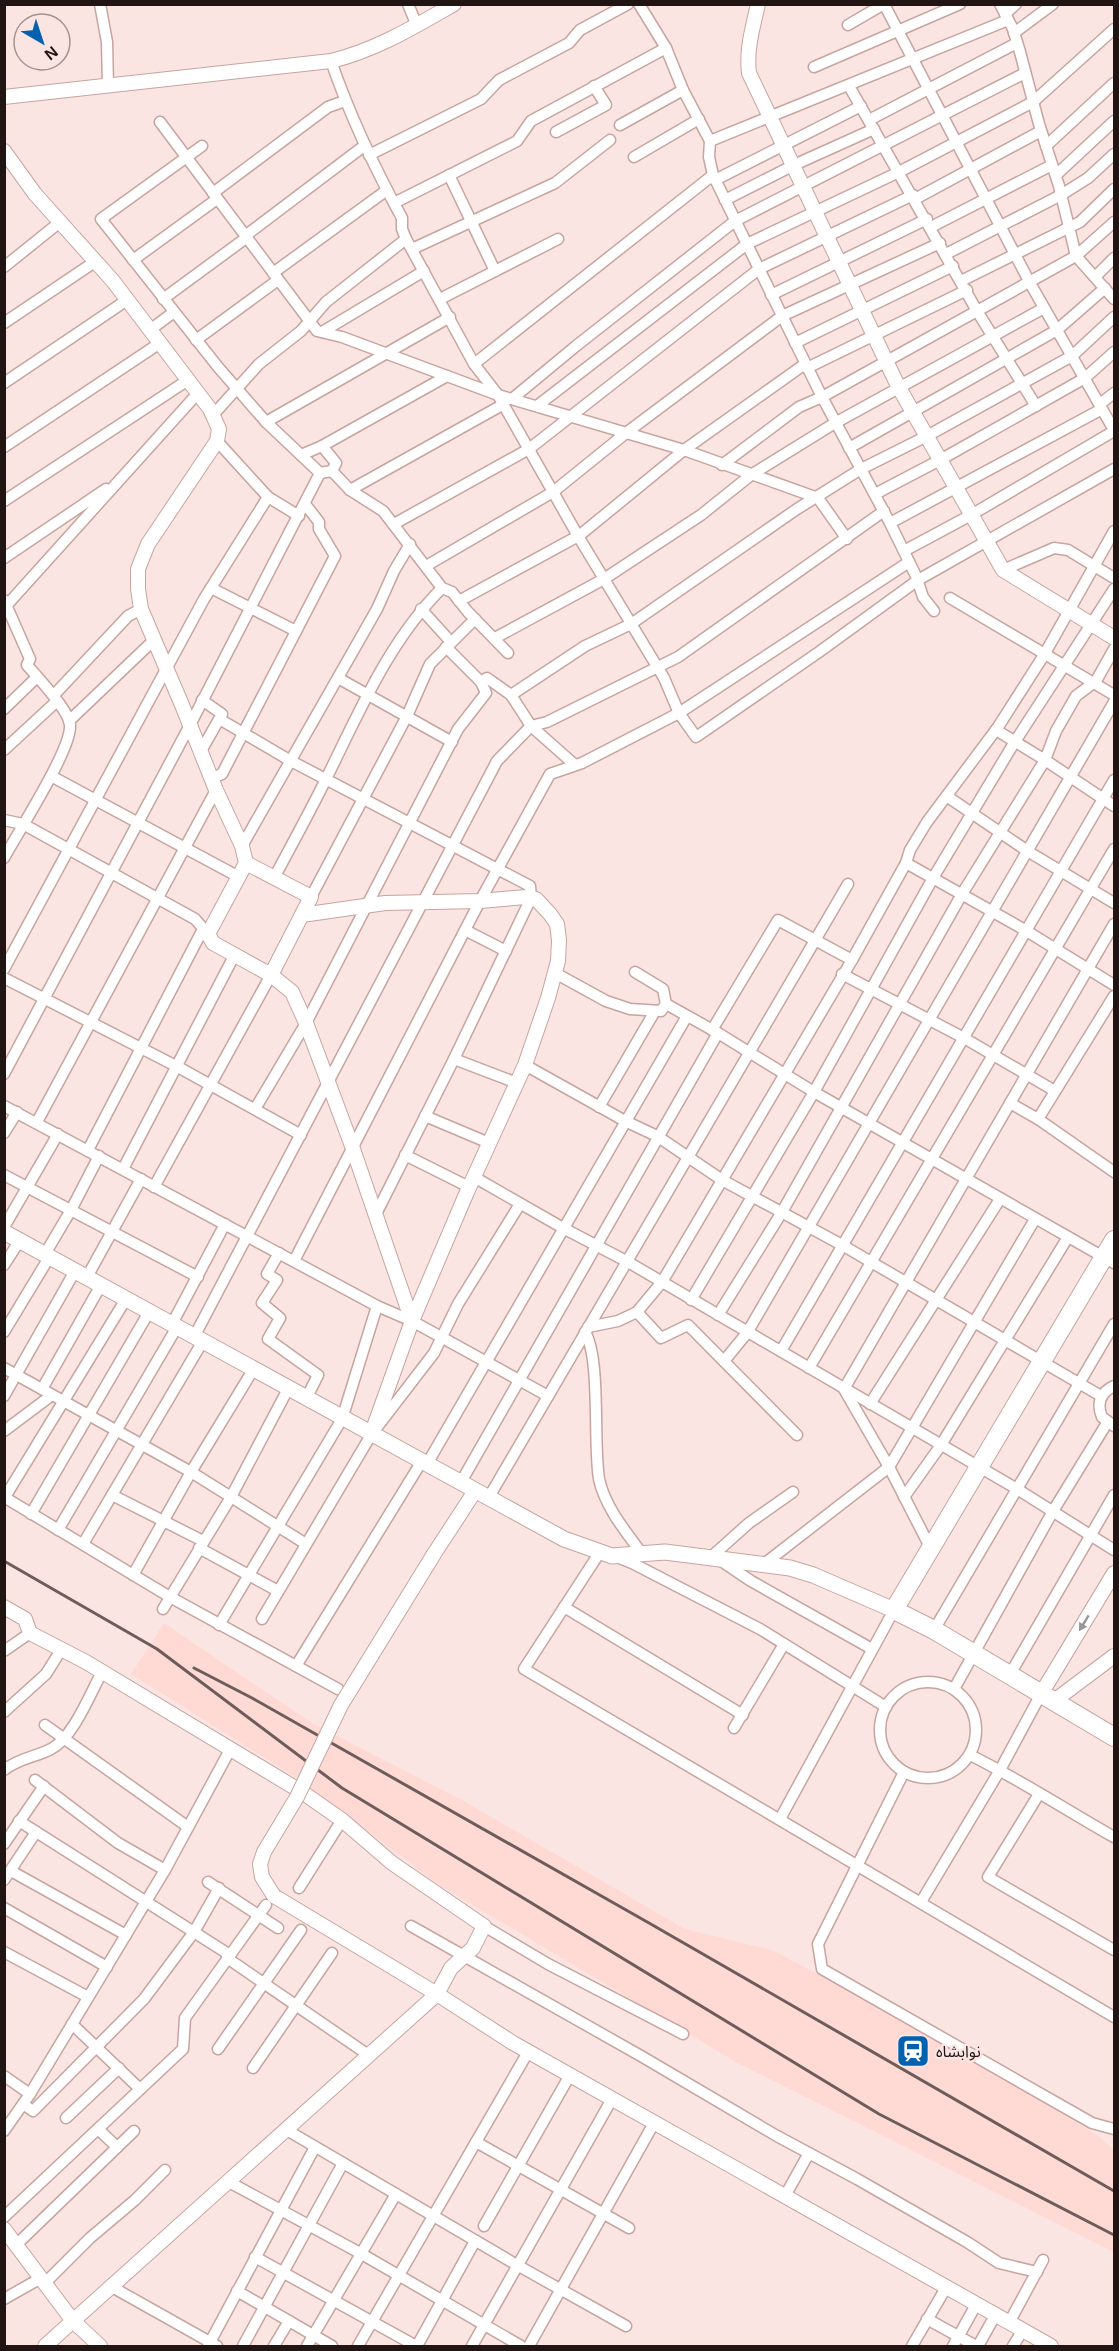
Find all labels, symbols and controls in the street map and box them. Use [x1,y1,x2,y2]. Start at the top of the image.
north arrow [12,12,72,72]
text: N [41,43,61,64]
one-way arrow [1079,1615,1090,1631]
station icon: نوابشاہ [895,2033,931,2069]
place label: نوابشاہ [936,2043,981,2061]

